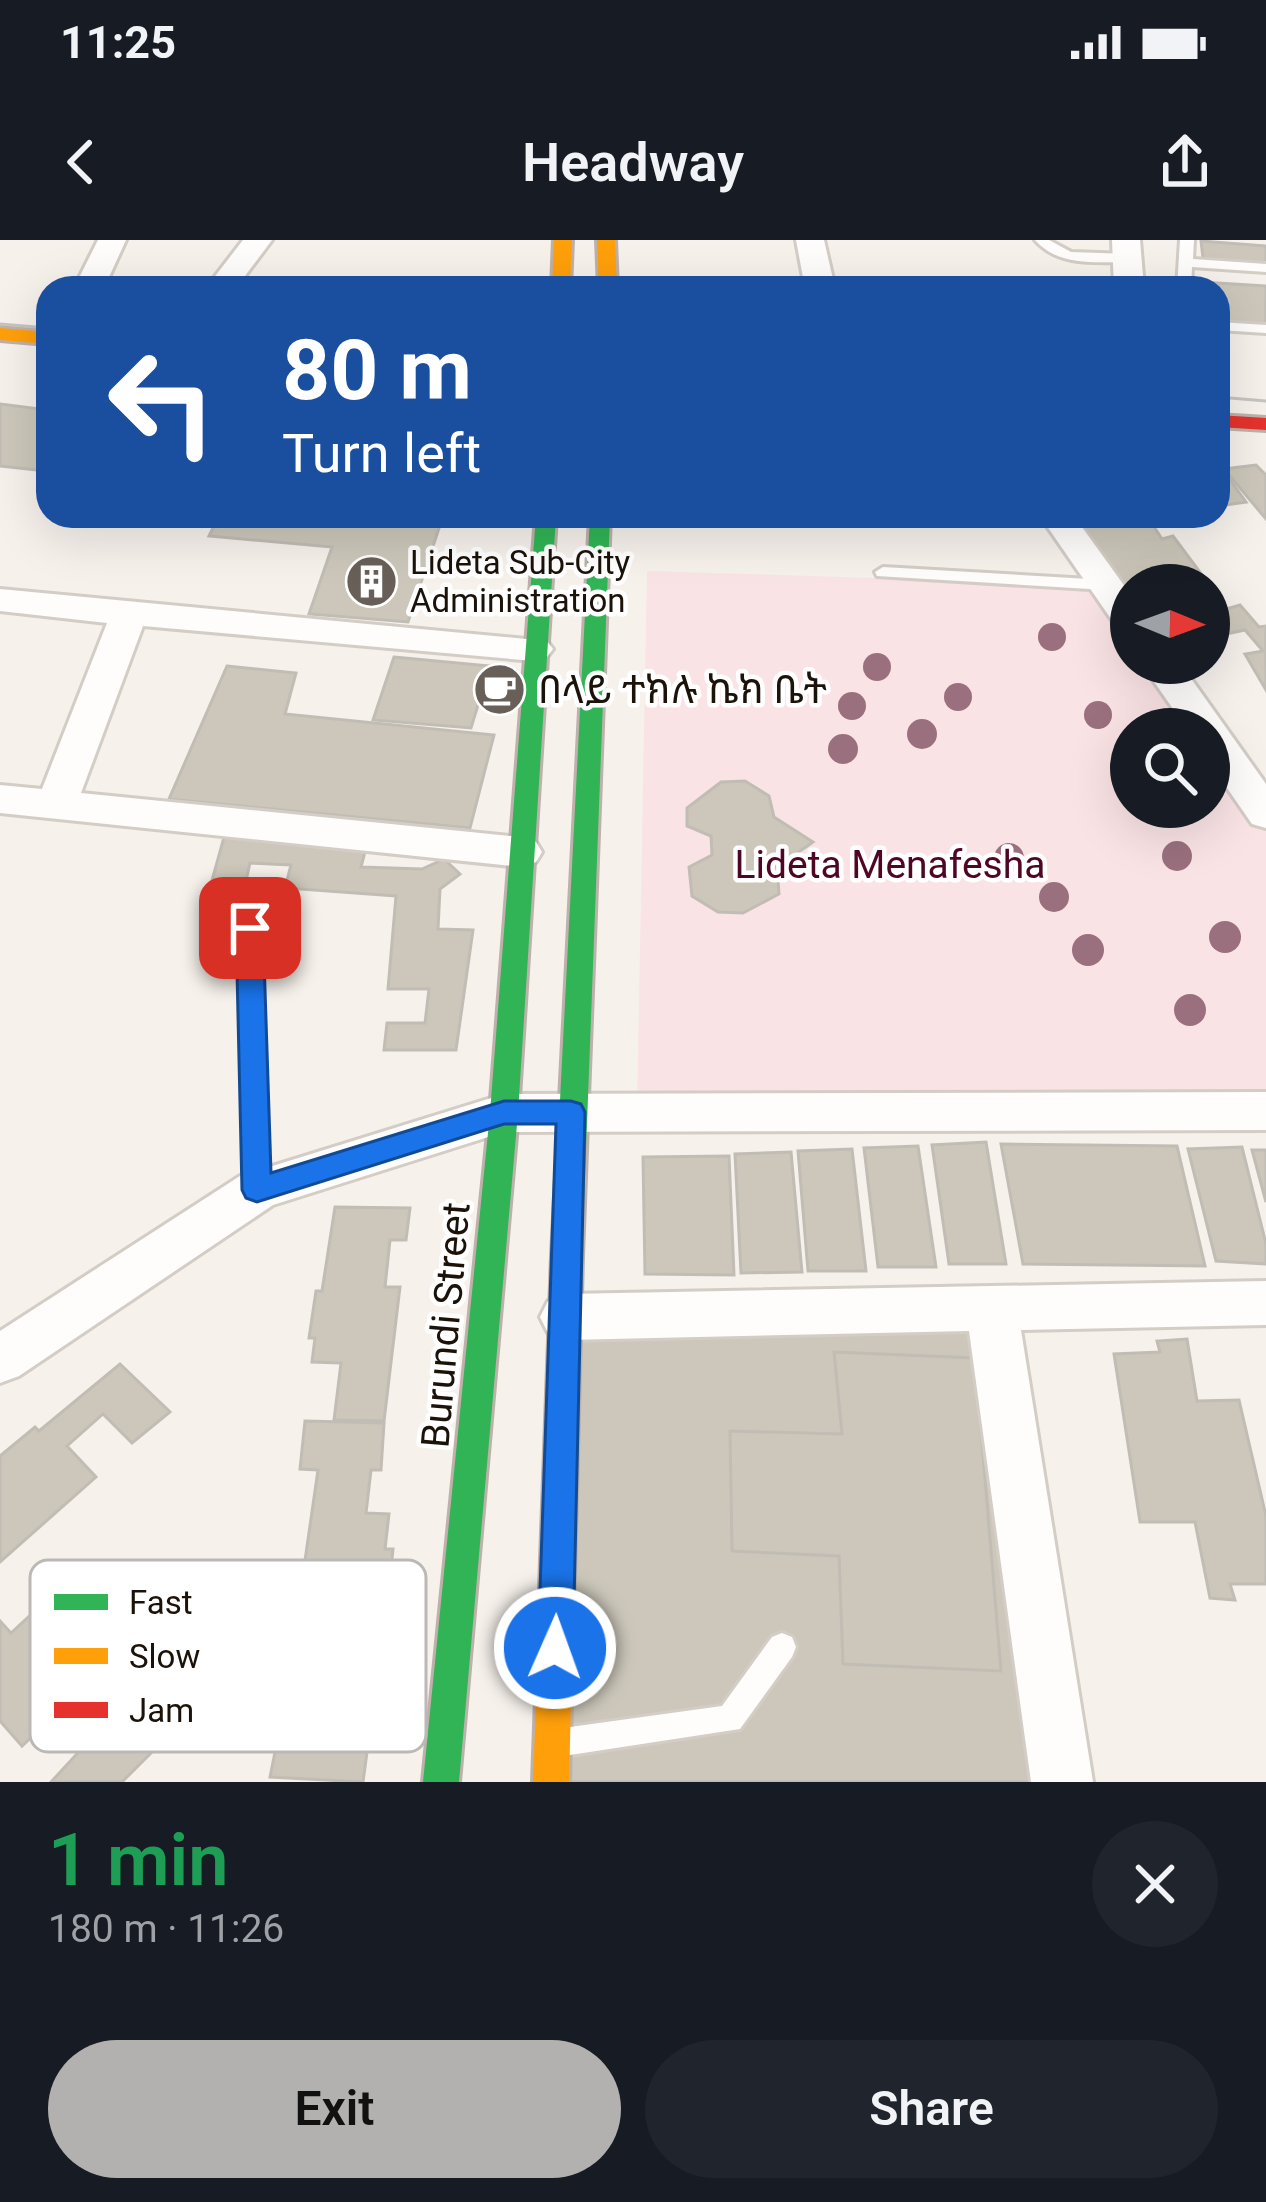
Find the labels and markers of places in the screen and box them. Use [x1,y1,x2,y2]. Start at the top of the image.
place label: Lideta Sub-City Administration [410,543,631,620]
building icon: Lideta Sub-City Administration [343,553,399,609]
cafe icon: በላይ ተክሉ ኬክ ቤት [471,661,527,717]
place label: በላይ ተክሉ ኬክ ቤት [538,667,827,713]
pin [199,877,301,979]

